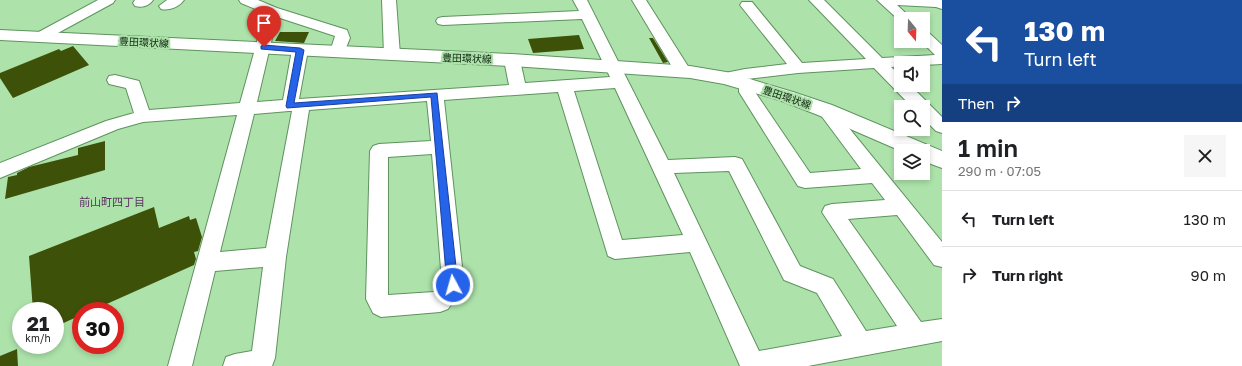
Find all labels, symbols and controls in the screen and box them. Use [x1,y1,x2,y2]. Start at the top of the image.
pin [247,6,281,47]
icon: arrive [253,12,275,34]
north arrow [894,12,930,48]
map controls [894,12,930,180]
text: 130 m [1024,14,1105,47]
icon: left [958,16,1010,68]
street label: 豊田環状線 [119,35,169,49]
text: Turn left [1024,48,1097,70]
street label: 豊田環状線 [442,51,492,65]
button: sound [894,56,930,92]
street label: 豊田環状線 [761,83,813,111]
icon: right [1002,92,1024,114]
text: Then [958,94,994,112]
button: search [894,100,930,136]
text: 1 min [958,133,1018,162]
button: close [1184,135,1226,177]
button: layers [894,144,930,180]
text: 290 m · 07:05 [958,163,1041,179]
district label: 前山町四丁目 [79,195,145,208]
icon: left [958,208,980,230]
text: Turn left [992,210,1054,228]
text: 130 m [1184,210,1226,228]
position arrow [432,264,474,306]
icon: right [958,264,980,286]
text: Turn right [992,266,1063,284]
text: 90 m [1191,266,1226,284]
speed limit sign: 30 [72,302,124,354]
text: 21 [27,311,49,335]
text: km/h [25,332,51,344]

